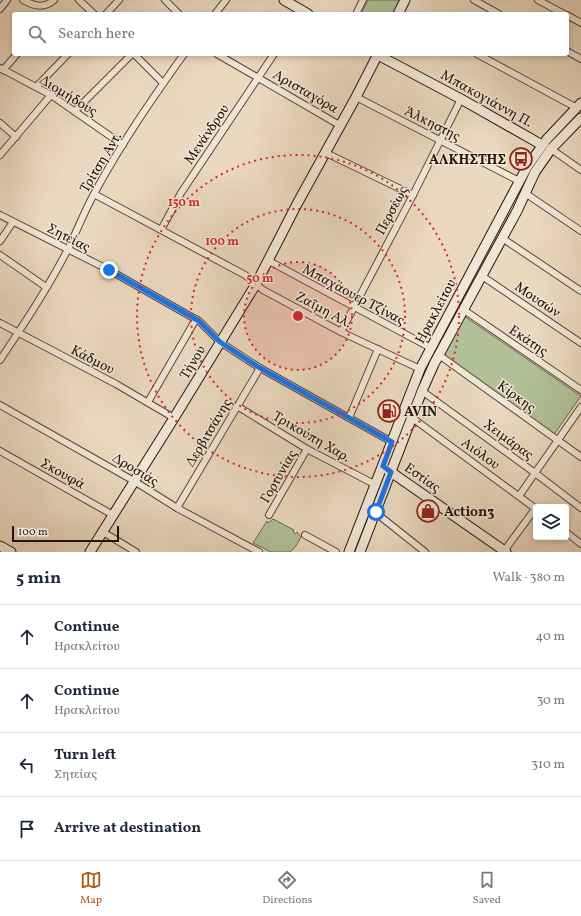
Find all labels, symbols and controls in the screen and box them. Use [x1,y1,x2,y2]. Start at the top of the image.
search box [12,12,569,56]
icon: search [26,23,48,45]
text: Search here [58,24,135,45]
street label: Αρισταγόρα [269,66,342,119]
street label: Μπακογιάννη Π. [437,66,536,132]
street label: Διομήδους [36,71,101,122]
street label: Μενάνδρου [180,101,235,169]
street label: Άλκηστης [401,102,464,147]
street label: Τρίτση Αντ. [76,129,127,196]
bus stop icon: ΑΛΚΗΣΤΗΣ [508,146,534,172]
place label: ΑΛΚΗΣΤΗΣ [429,151,506,170]
street label: Περσέως [371,183,413,239]
text: 150 m [168,195,200,211]
street label: Σητείας [43,219,93,257]
text: 100 m [205,234,239,250]
street label: Μπαχάουερ Τζίνας [299,260,408,330]
route end [100,261,118,279]
text: 50 m [246,271,274,287]
street label: Ηρακλείτου [411,276,461,347]
street label: Μουσών [510,278,564,323]
street label: Ζαΐμη Αλ. [292,287,355,333]
centre of rings [291,309,305,323]
street label: Εκάτης [505,321,552,361]
street label: Κάδμου [67,341,118,380]
street label: Τήνου [176,342,211,383]
street label: Κίρκης [493,377,539,418]
street label: Δερβιτσάνης [181,395,237,470]
fuel station icon: AVIN [376,398,402,424]
place label: AVIN [404,403,437,422]
street label: Τρικούπη Χαρ. [269,407,354,467]
street label: Χειμάρας [479,416,537,465]
street label: Αιόλου [457,434,503,475]
street label: Γορτυνίας [256,446,302,507]
street label: Δροσιάς [109,449,162,492]
street label: Σκουφά [36,454,89,495]
street label: Εστίας [400,459,444,498]
shop icon: Action3 [415,498,441,524]
route start [367,503,385,521]
place label: Action3 [444,503,494,522]
map controls [533,504,569,540]
button: layers [533,504,569,540]
scale bar [12,524,119,543]
text: 100 m [18,525,48,540]
text: 5 min [16,567,61,590]
text: Walk · 380 m [492,569,565,587]
text: Continue [54,617,119,638]
icon: ahead [16,626,38,648]
text: 40 m [536,628,565,646]
text: Ηρακλείτου [54,638,120,656]
text: Continue [54,681,119,702]
icon: ahead [16,690,38,712]
text: 30 m [537,692,565,710]
text: Ηρακλείτου [54,702,120,720]
text: Turn left [54,745,116,766]
icon: left [16,754,38,776]
text: 310 m [531,756,565,774]
text: Σητείας [54,766,97,784]
icon: arrive [16,818,38,840]
text: Arrive at destination [54,818,201,839]
tab: Map [80,869,102,908]
tab: Directions [262,869,313,908]
tab: Saved [473,869,501,908]

